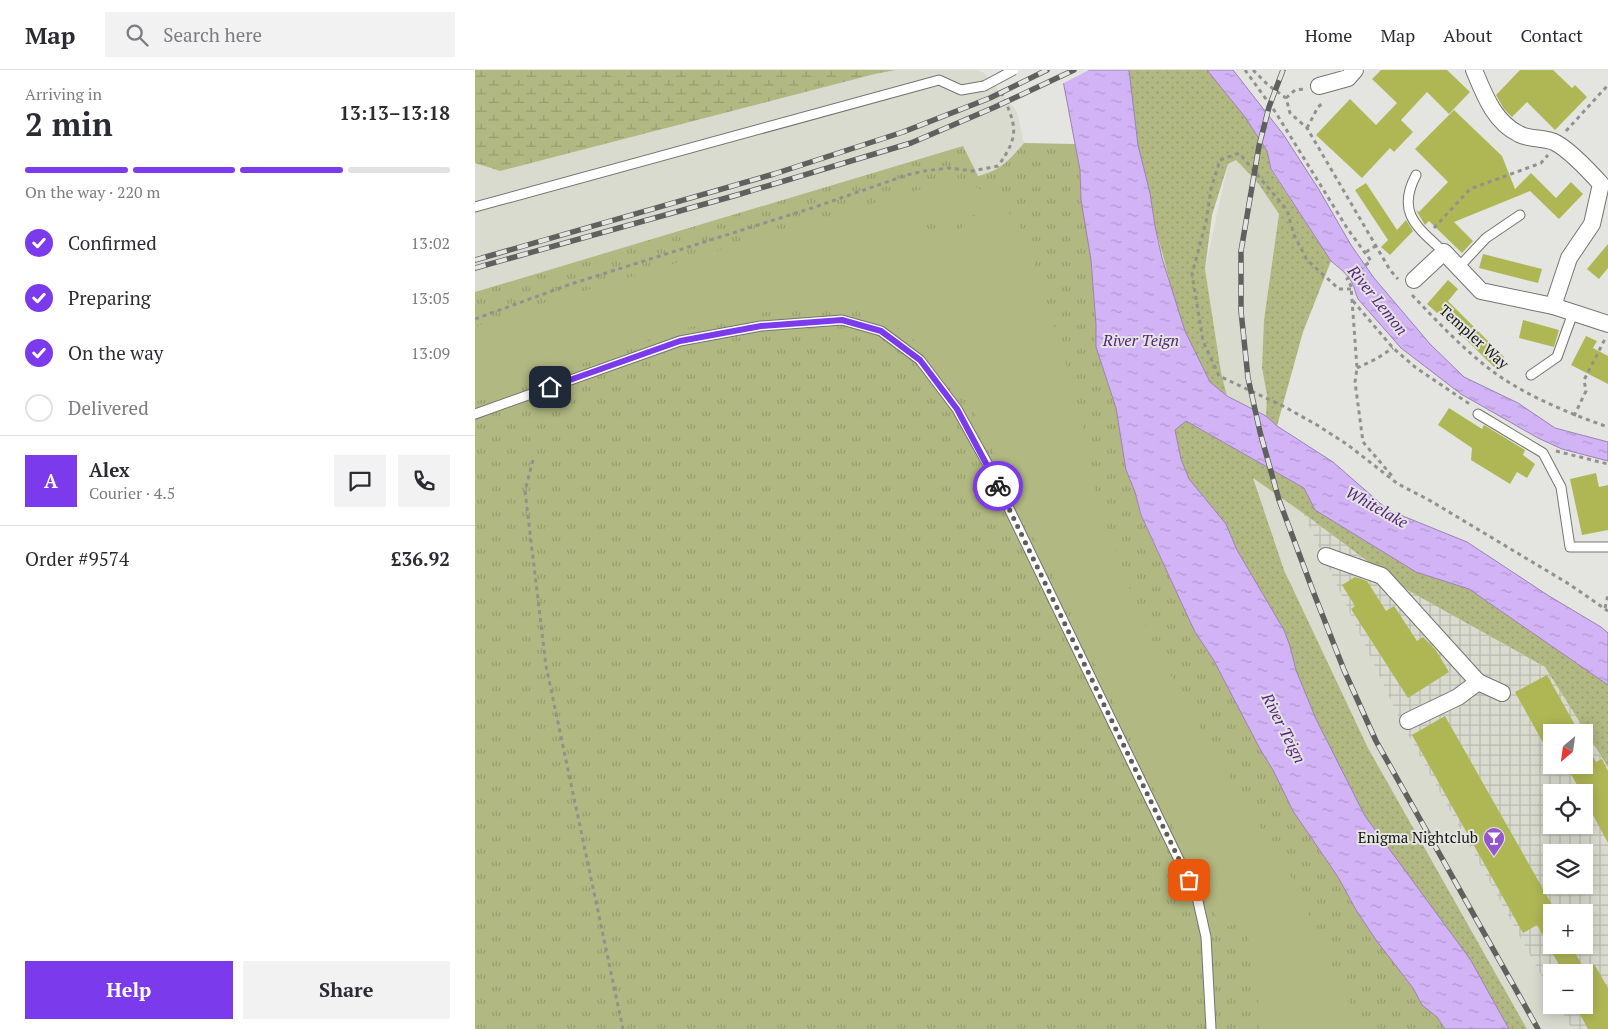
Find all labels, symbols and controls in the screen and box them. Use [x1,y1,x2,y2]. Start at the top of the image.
search box [105,12,455,57]
text: Map [25,19,75,51]
icon: search [123,21,151,49]
text: Search here [163,22,262,47]
text: Home [1305,23,1352,47]
text: Map [1380,23,1415,47]
text: About [1443,23,1492,47]
text: Contact [1520,23,1583,47]
text: Arriving in [25,83,102,105]
text: 13:13–13:18 [339,100,450,125]
text: 2 min [25,103,113,145]
text: On the way · 220 m [25,181,160,203]
icon: check [25,229,53,257]
text: Confirmed [68,230,157,255]
text: 13:02 [411,232,450,254]
water label: River Lemon [1342,260,1413,340]
icon: check [25,284,53,312]
text: Preparing [68,285,151,310]
text: 13:05 [411,287,450,309]
street label: Templer Way [1436,300,1514,373]
water label: River Teign [1102,329,1179,351]
icon: check [25,339,53,367]
text: On the way [68,340,163,365]
text: 13:09 [411,342,450,364]
pin [529,366,571,408]
icon: home [536,373,564,401]
text: Delivered [68,395,149,420]
button: chat [334,455,386,507]
button: phone [398,455,450,507]
text: Alex [89,457,130,482]
courier [973,461,1023,511]
text: A [44,468,58,493]
icon: bike [984,472,1012,500]
water label: Whitelake [1342,481,1412,533]
text: Courier · 4.5 [89,482,175,504]
text: Order #9574 [25,546,129,571]
text: £36.92 [391,546,450,571]
water label: River Teign [1256,688,1311,767]
north arrow [1543,724,1593,774]
map controls [1543,724,1593,1014]
button: locate [1543,784,1593,834]
bar icon: Enigma Nightclub [1482,826,1506,857]
place label: Enigma Nightclub [1358,827,1478,847]
button: layers [1543,844,1593,894]
pin [1168,859,1210,901]
icon: bag [1175,866,1203,894]
button: + [1543,904,1593,954]
button: Help [25,961,233,1019]
button: Share [243,961,450,1019]
button: − [1543,964,1593,1014]

